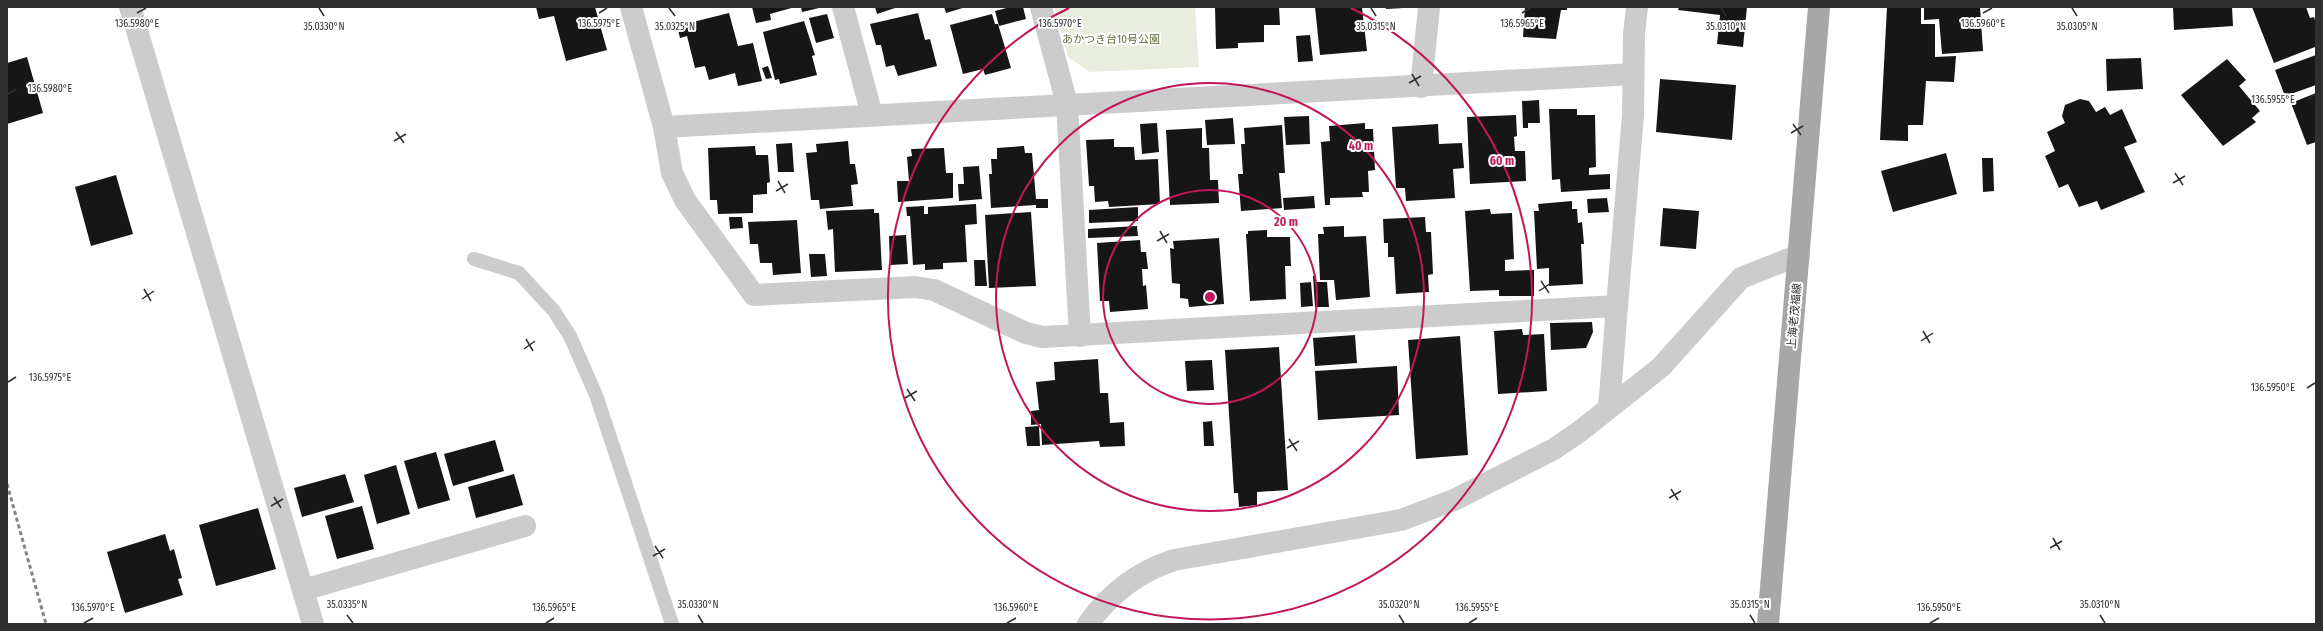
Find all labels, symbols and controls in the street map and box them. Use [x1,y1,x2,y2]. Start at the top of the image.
text: 136.5980°E [115,18,160,30]
text: 136.5975°E [578,18,621,30]
text: 136.5970°E [1038,18,1082,30]
text: 136.5965°E [1500,18,1544,30]
text: 136.5960°E [1961,18,2006,30]
text: 35.0330°N [303,21,345,33]
text: 35.0325°N [655,21,695,33]
text: 35.0315°N [1356,21,1396,33]
text: 35.0310°N [1706,21,1746,33]
text: 35.0305°N [2056,21,2098,33]
park label: あかつき台10号公園 [1062,33,1160,46]
text: 136.5980°E [28,83,73,95]
text: 136.5955°E [2251,94,2295,106]
text: 40 m [1349,139,1373,153]
text: 60 m [1490,154,1514,168]
text: 20 m [1273,215,1298,229]
street label: 上海老茂福線 [1785,283,1804,349]
centre of rings [1203,290,1217,304]
text: 136.5975°E [29,372,72,384]
text: 136.5950°E [2251,382,2295,394]
text: 35.0335°N [327,599,367,611]
text: 35.0330°N [677,599,719,611]
text: 35.0320°N [1378,599,1420,611]
text: 35.0315°N [1730,599,1770,611]
text: 35.0310°N [2080,599,2120,611]
text: 136.5970°E [71,602,115,614]
text: 136.5965°E [532,602,576,614]
text: 136.5960°E [994,602,1039,614]
text: 136.5955°E [1455,602,1499,614]
text: 136.5950°E [1917,602,1961,614]

